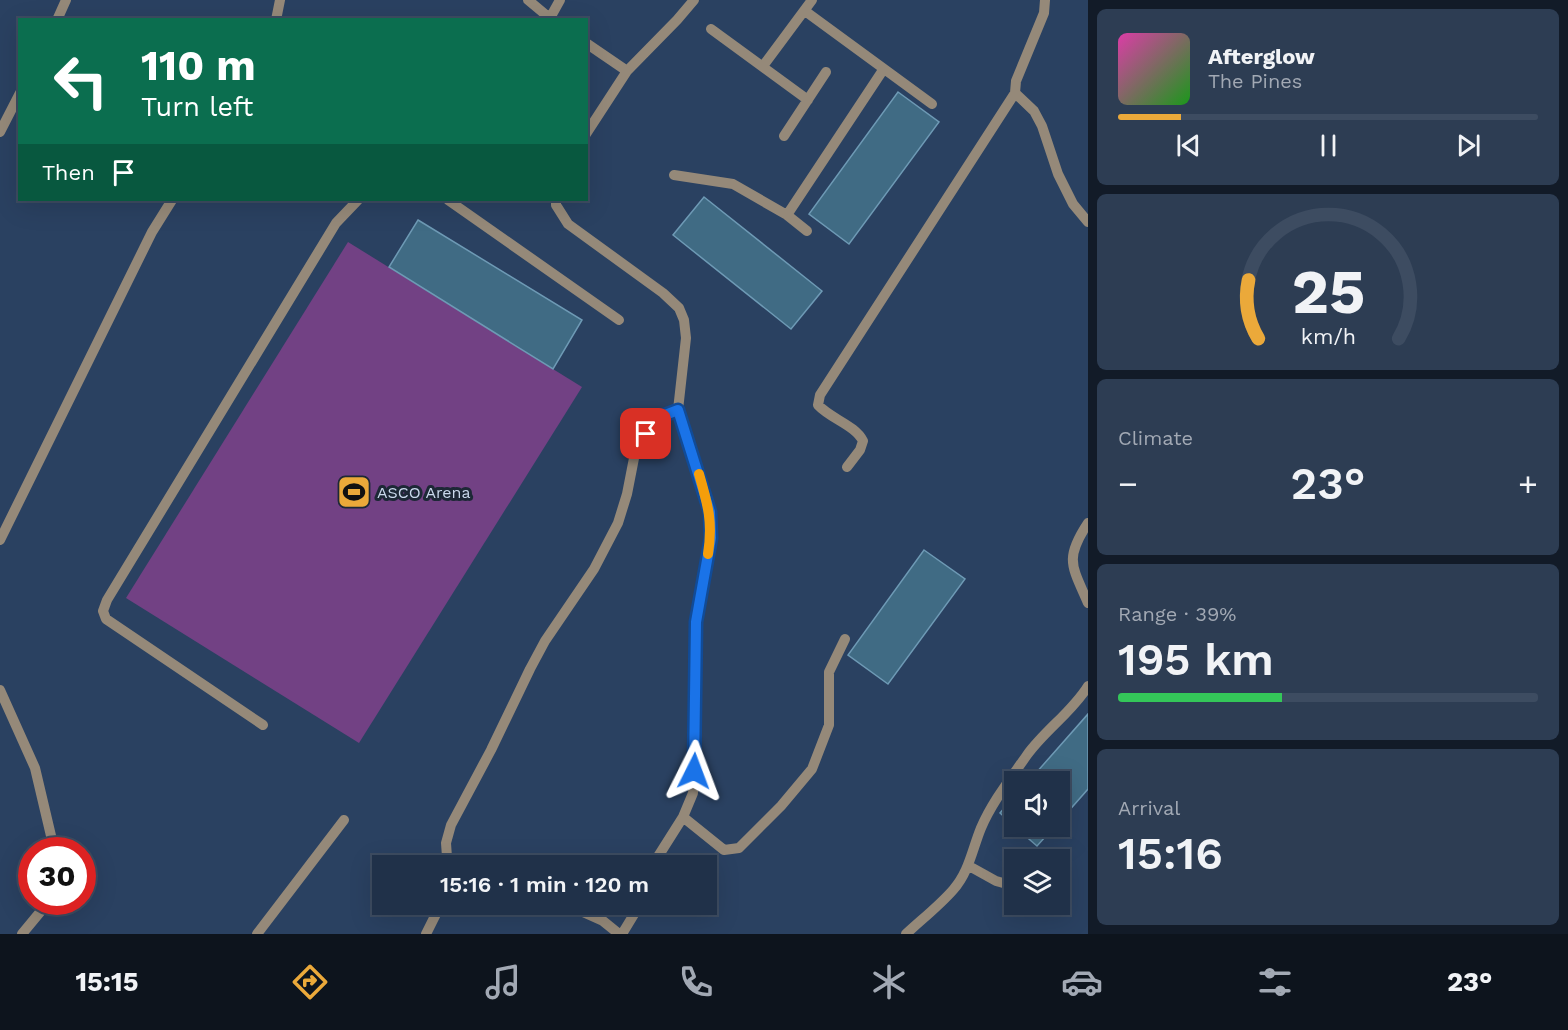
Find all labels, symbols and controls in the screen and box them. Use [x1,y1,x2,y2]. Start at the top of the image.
text: 110 m [141,41,256,90]
icon: left [42,42,120,120]
text: Afterglow [1208,44,1315,69]
text: The Pines [1208,69,1302,93]
text: Turn left [141,91,253,123]
icon: previous [1172,129,1205,162]
icon: pause [1312,129,1345,162]
icon: next [1452,129,1485,162]
icon: arrive [107,156,140,189]
text: Then [42,160,95,185]
text: 25 [1291,255,1365,328]
text: km/h [1300,324,1356,349]
pin [620,408,671,459]
icon: arrive [629,417,662,450]
text: Climate [1118,426,1193,450]
text: 23° [1291,457,1365,510]
text: − [1118,464,1138,503]
text: + [1518,464,1538,503]
sports icon: ASCO Arena [336,474,372,510]
place label: ASCO Arena [377,483,470,502]
text: Range · 39% [1118,602,1236,626]
text: 195 km [1118,633,1274,686]
position arrow [662,739,726,803]
map controls [1004,771,1070,915]
button: sound [1004,771,1070,837]
text: Arrival [1118,796,1180,820]
text: 15:16 [1118,827,1223,880]
speed limit sign: 30 [18,837,96,915]
button: layers [1004,849,1070,915]
text: 15:16 · 1 min · 120 m [440,872,649,897]
icon: directions [289,961,331,1003]
icon: music [482,961,524,1003]
icon: phone [675,961,717,1003]
icon: climate [868,961,910,1003]
icon: car [1061,961,1103,1003]
icon: filters [1254,961,1296,1003]
text: 15:15 [75,966,138,998]
text: 23° [1447,966,1492,998]

